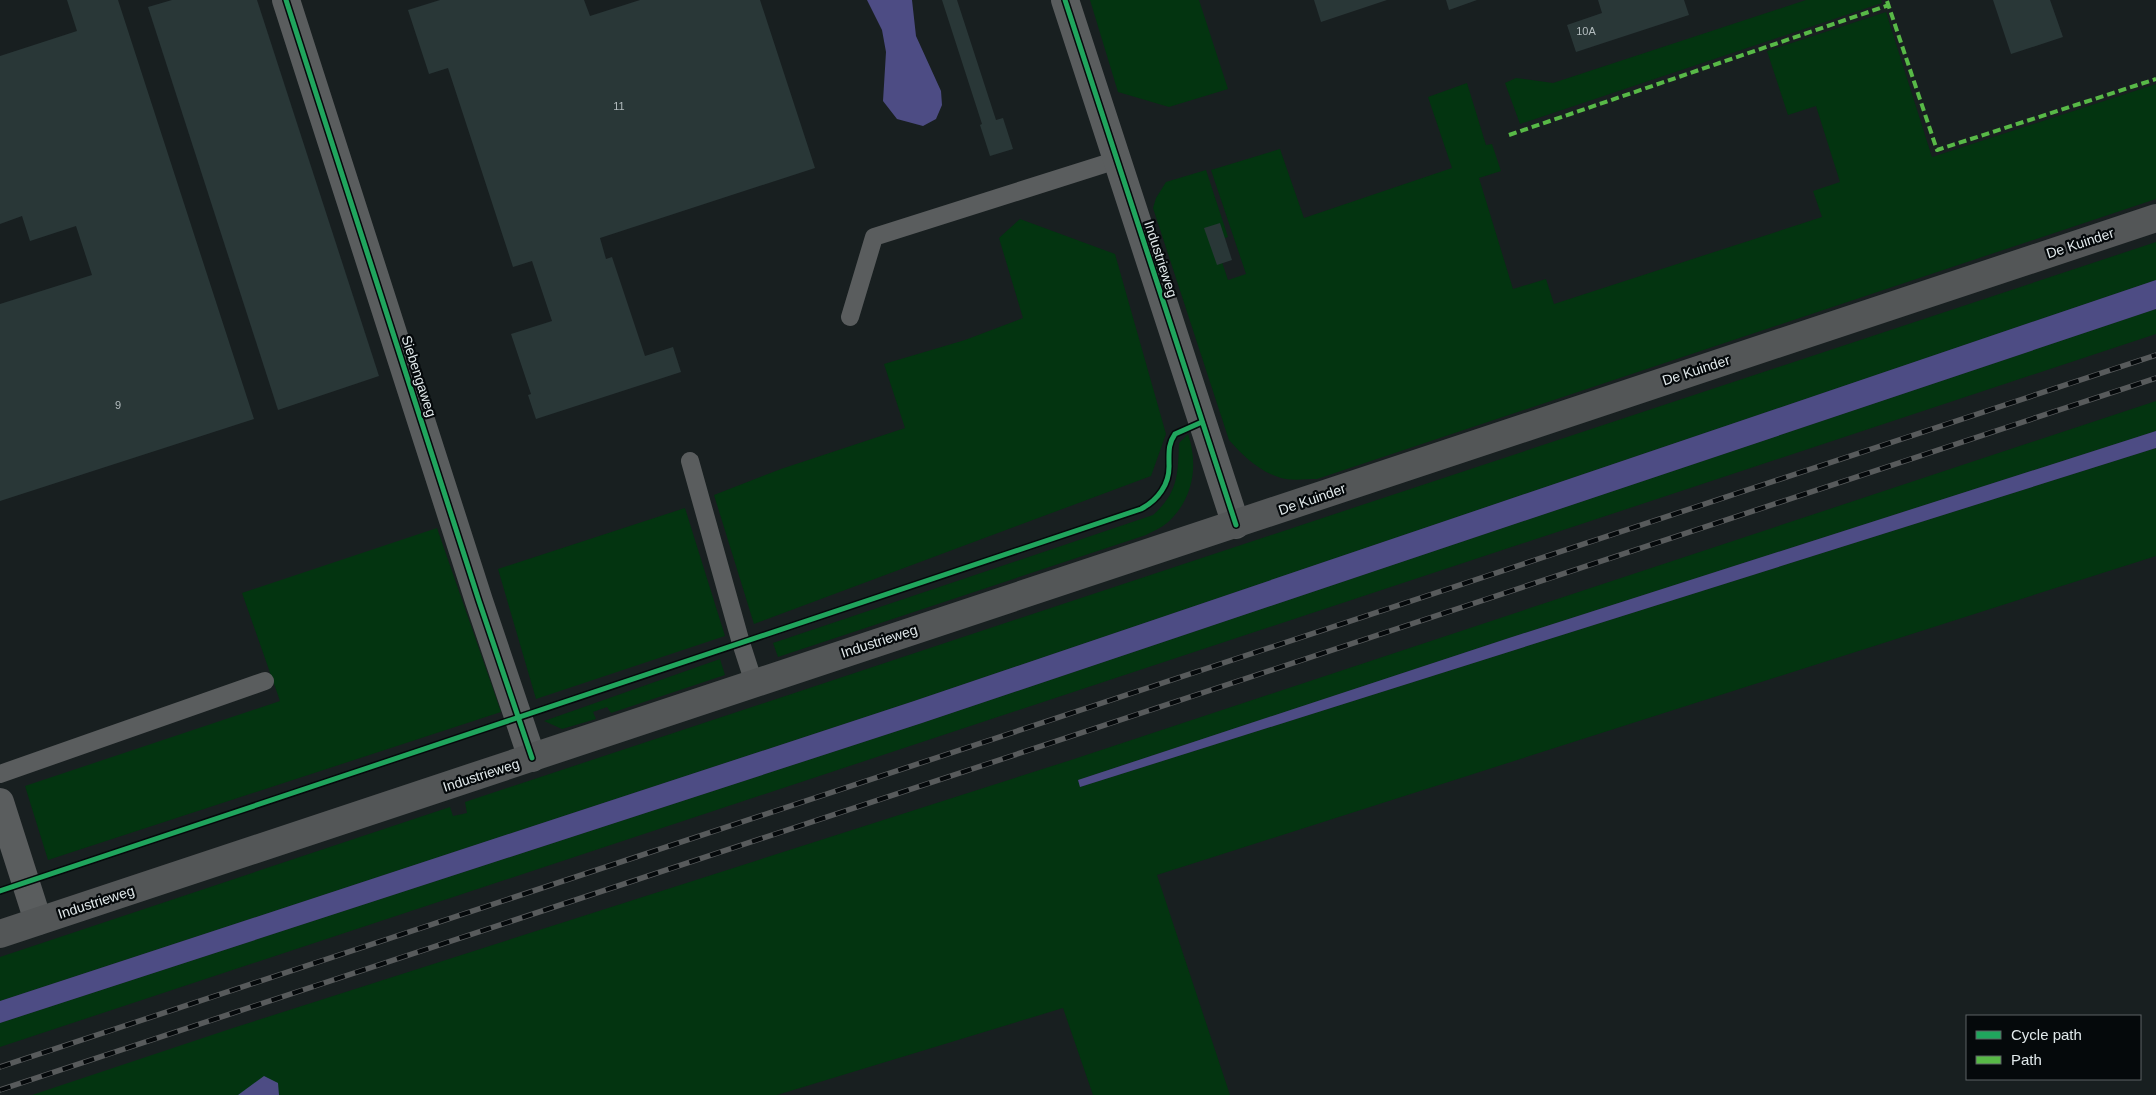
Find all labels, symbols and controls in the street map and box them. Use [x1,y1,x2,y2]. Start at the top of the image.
house number: 10A [1576,25,1596,37]
house number: 11 [613,100,625,112]
street label: Industrieweg [1141,219,1181,299]
street label: De Kuinder [2044,224,2116,261]
street label: Siebengaweg [398,333,440,419]
street label: De Kuinder [1660,351,1732,388]
house number: 9 [115,399,121,411]
street label: De Kuinder [1276,480,1348,518]
street label: Industrieweg [839,621,919,661]
street label: Industrieweg [441,755,521,795]
street label: Industrieweg [56,882,136,922]
legend [1966,1015,2141,1080]
text: Cycle path [2011,1026,2082,1043]
text: Path [2011,1051,2042,1068]

